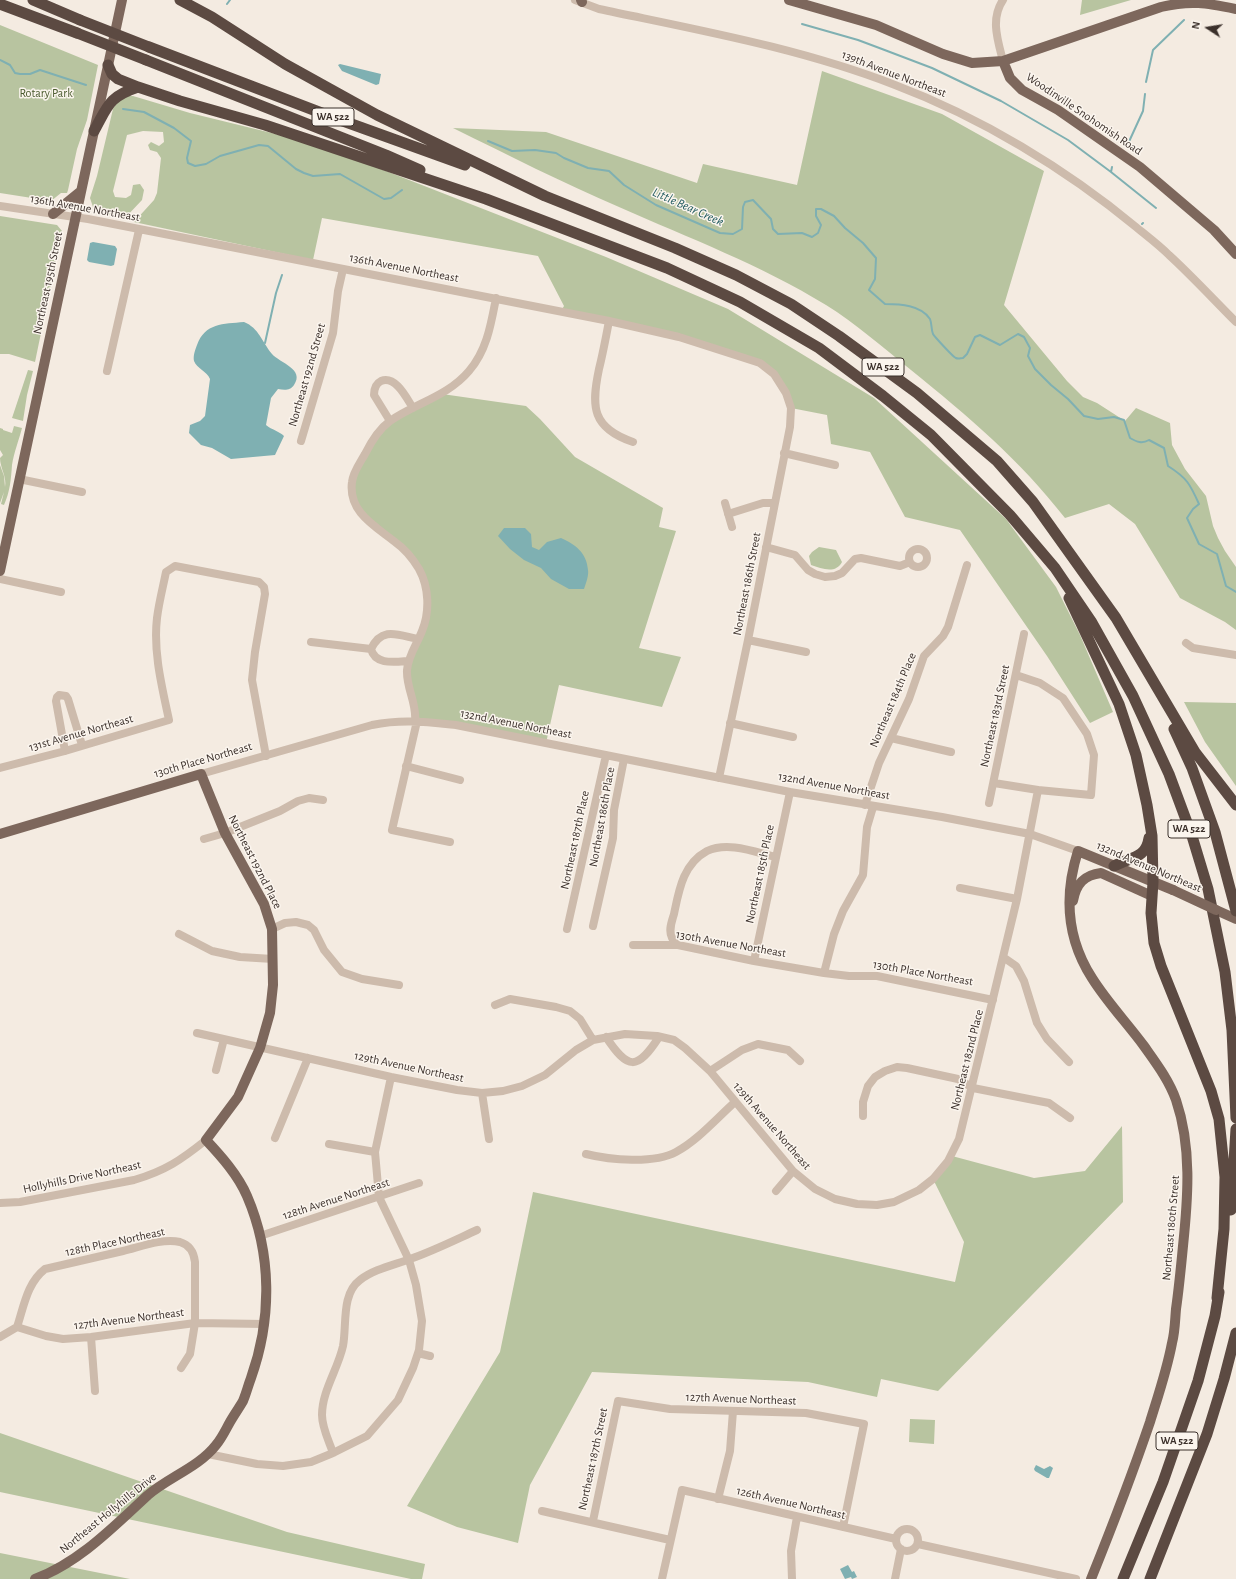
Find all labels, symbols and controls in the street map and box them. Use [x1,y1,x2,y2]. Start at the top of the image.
north arrow [1188,8,1228,48]
text: N [1190,21,1202,30]
street label: 139th Avenue Northeast [840,47,948,101]
street label: Woodinville Snohomish Road [1023,70,1145,158]
park label: Rotary Park [19,86,73,100]
road number: WA 522 [312,108,354,126]
water label: Little Bear Creek [650,184,726,230]
street label: 136th Avenue Northeast [29,191,141,225]
street label: Northeast 195th Street [30,231,66,335]
street label: 136th Avenue Northeast [348,250,460,286]
street label: Northeast 192nd Street [285,322,329,428]
road number: WA 522 [862,358,904,376]
street label: Northeast 186th Street [730,531,764,637]
street label: Northeast 184th Place [867,650,919,750]
street label: Northeast 183rd Street [977,664,1013,768]
street label: 132nd Avenue Northeast [459,706,573,742]
street label: 131st Avenue Northeast [27,711,135,755]
street label: 130th Place Northeast [152,739,254,781]
street label: Northeast 186th Place [586,766,618,868]
street label: 132nd Avenue Northeast [777,769,891,803]
street label: Northeast 187th Place [557,789,593,891]
street label: Northeast 192nd Place [225,813,285,911]
road number: WA 522 [1168,820,1210,838]
street label: Northeast 185th Place [742,823,778,925]
street label: 132nd Avenue Northeast [1094,838,1204,896]
street label: 130th Avenue Northeast [675,927,787,961]
street label: 130th Place Northeast [872,957,974,989]
street label: Northeast 182nd Place [947,1008,987,1112]
street label: 129th Avenue Northeast [353,1048,465,1086]
street label: 129th Avenue Northeast [730,1079,814,1173]
street label: Hollyhills Drive Northeast [22,1157,142,1197]
street label: 128th Avenue Northeast [281,1175,391,1223]
street label: Northeast 180th Street [1159,1175,1183,1281]
street label: 128th Place Northeast [64,1224,166,1260]
street label: 127th Avenue Northeast [73,1305,185,1333]
street label: 127th Avenue Northeast [685,1390,797,1408]
street label: Northeast 187th Street [575,1407,611,1511]
road number: WA 522 [1156,1432,1198,1450]
street label: Northeast Hollyhills Drive [57,1470,159,1556]
street label: 126th Avenue Northeast [735,1483,847,1523]

